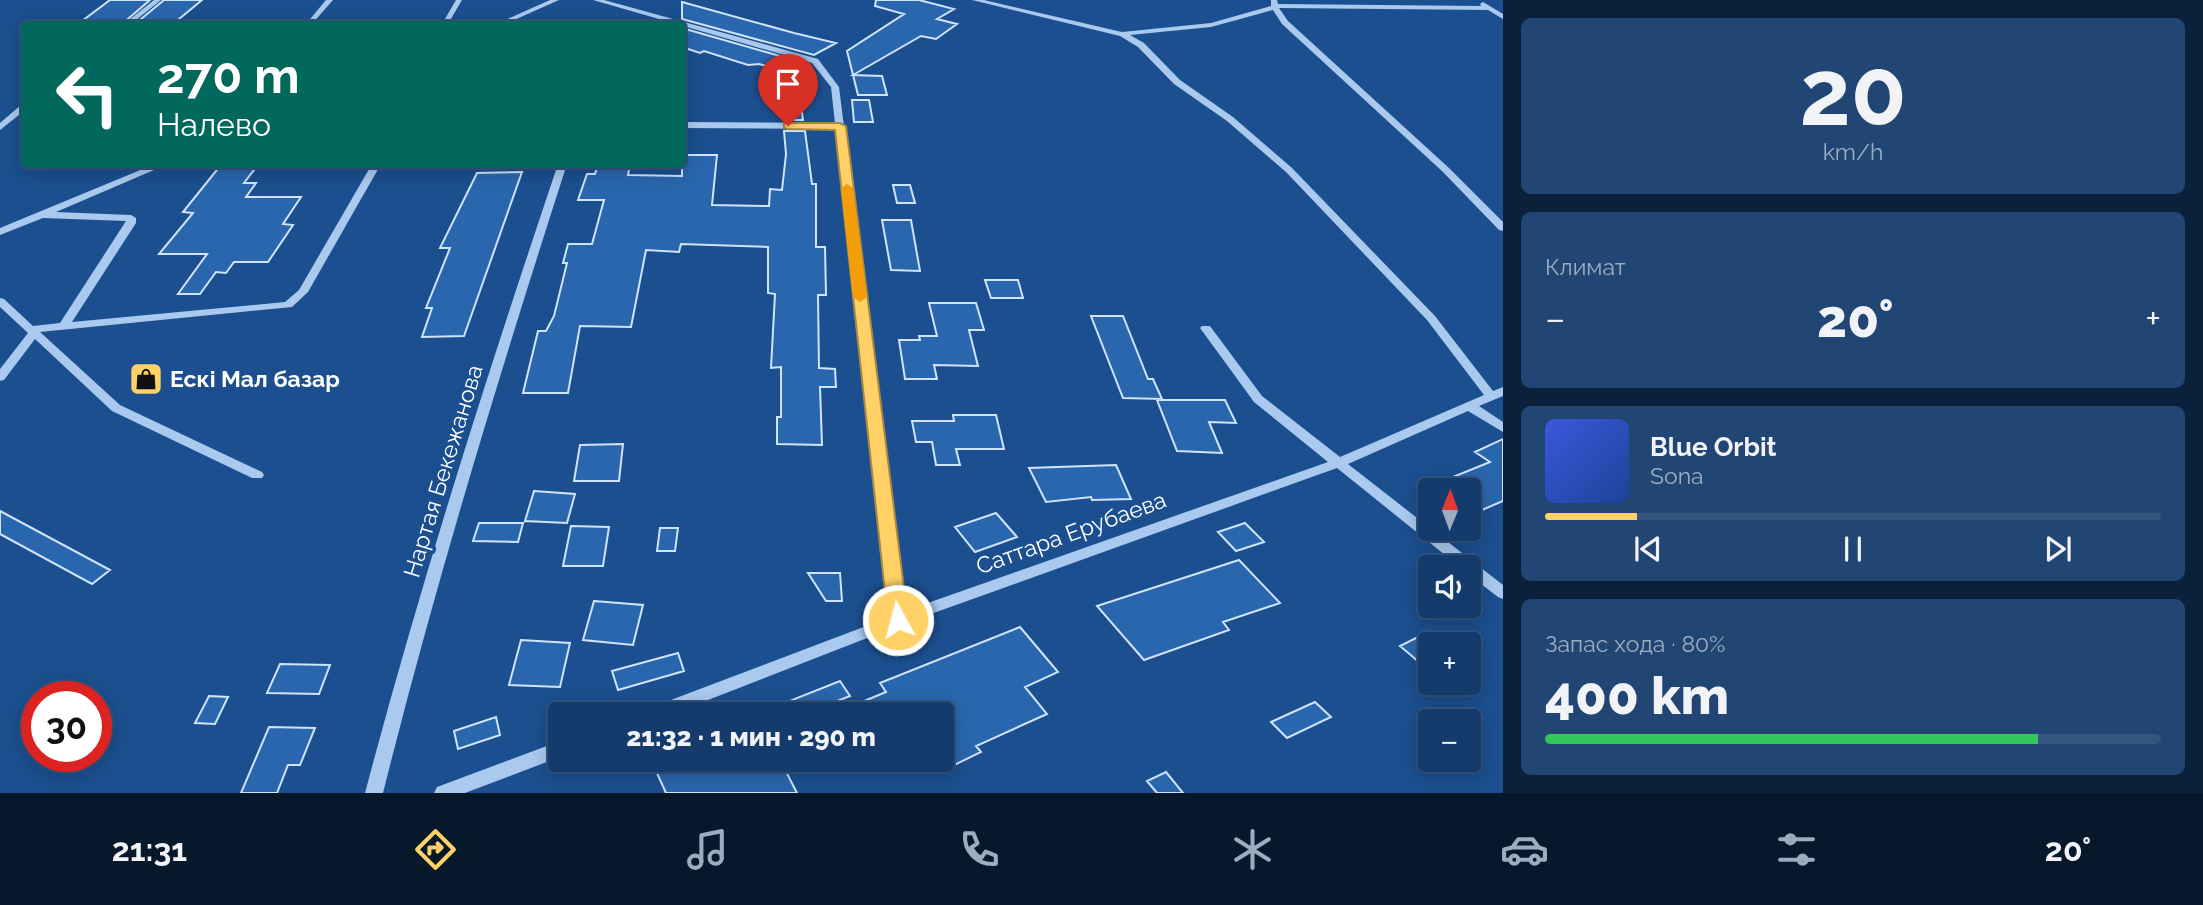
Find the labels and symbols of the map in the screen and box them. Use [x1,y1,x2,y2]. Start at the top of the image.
pin [758,54,818,126]
shop icon: Ескі Мал базар [127,360,165,398]
street label: Нартая Бекежанова [397,361,488,580]
place label: Ескі Мал базар [170,365,340,392]
north arrow [1418,478,1480,541]
street label: Саттара Ерубаева [972,486,1169,579]
position arrow [861,583,935,657]
speed limit sign: 30 [21,681,112,772]

